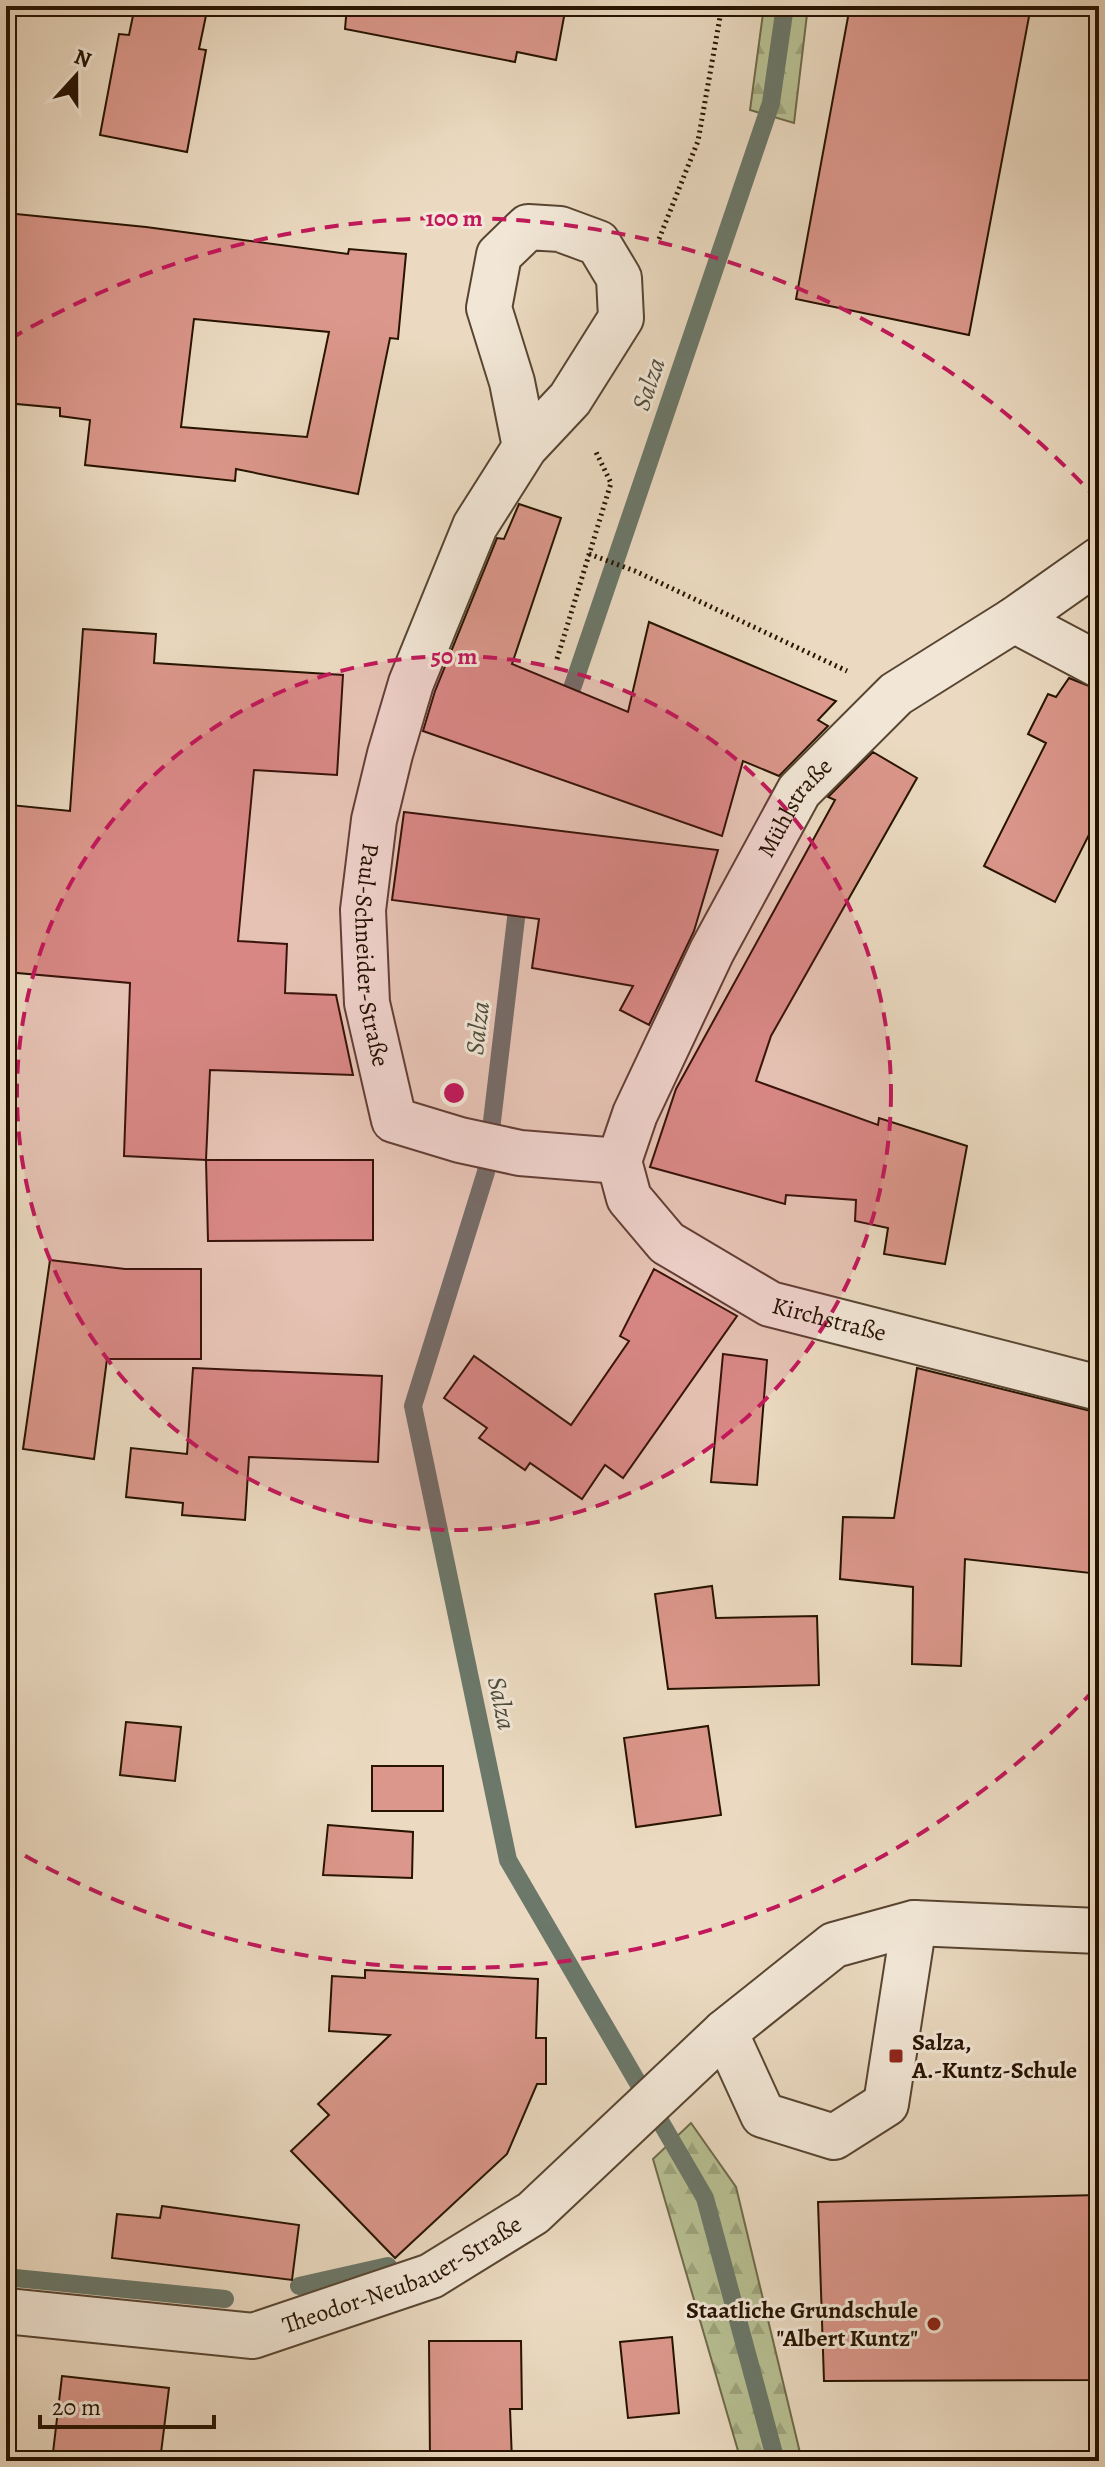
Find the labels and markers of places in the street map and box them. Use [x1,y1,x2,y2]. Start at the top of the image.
centre of rings [440,1079,468,1107]
place label: Salza, A.-Kuntz-Schule [911,2026,1077,2086]
marker: Salza, A.-Kuntz-Schule [887,2047,905,2065]
place label: Staatliche Grundschule "Albert Kuntz" [686,2294,918,2354]
marker: Staatliche Grundschule "Albert Kuntz" [925,2315,943,2333]

